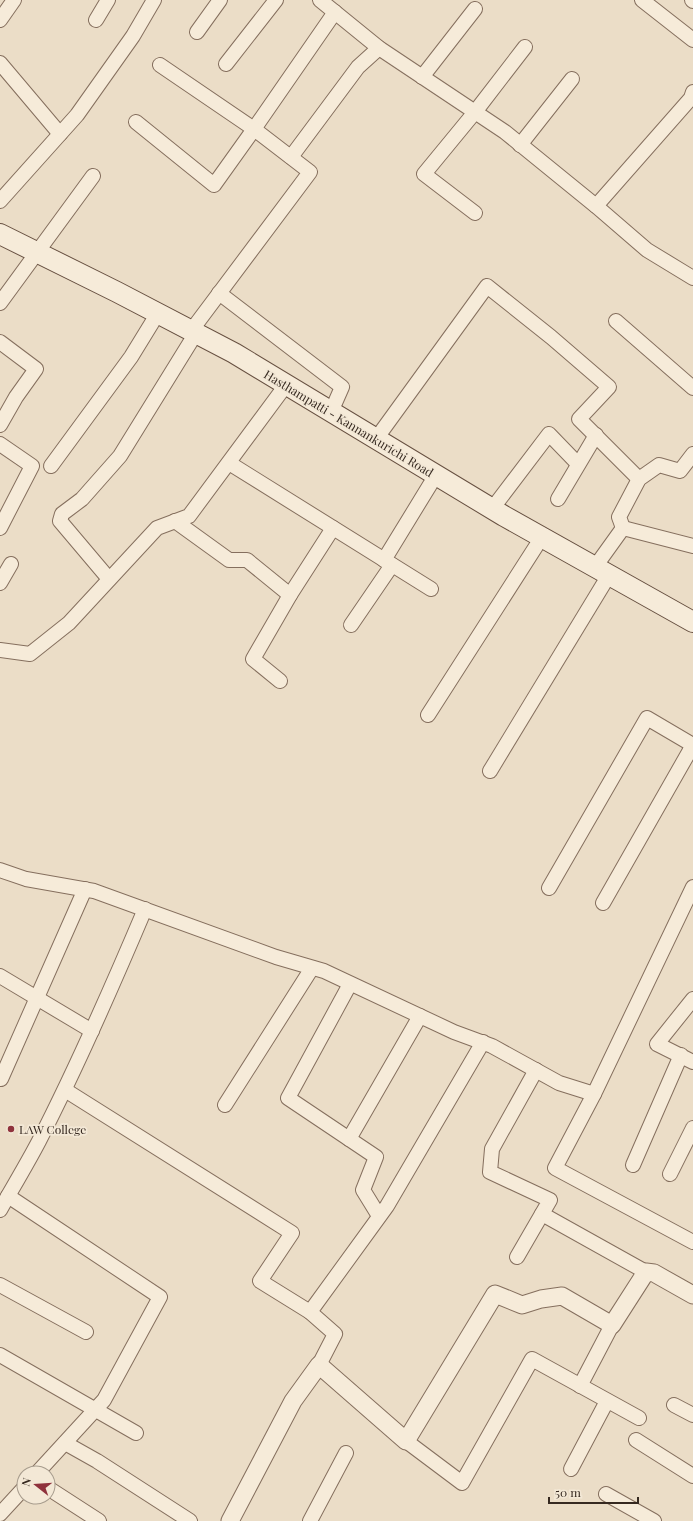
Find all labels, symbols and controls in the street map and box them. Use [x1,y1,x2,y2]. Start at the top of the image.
street label: Hasthampatti - Kannankurichi Road [261,366,437,480]
place label: LAW College [19,1121,86,1137]
marker: LAW College [6,1124,16,1134]
north arrow [16,1465,56,1505]
text: N [18,1476,34,1488]
scale bar [549,1479,638,1505]
text: 50 m [555,1484,581,1500]

